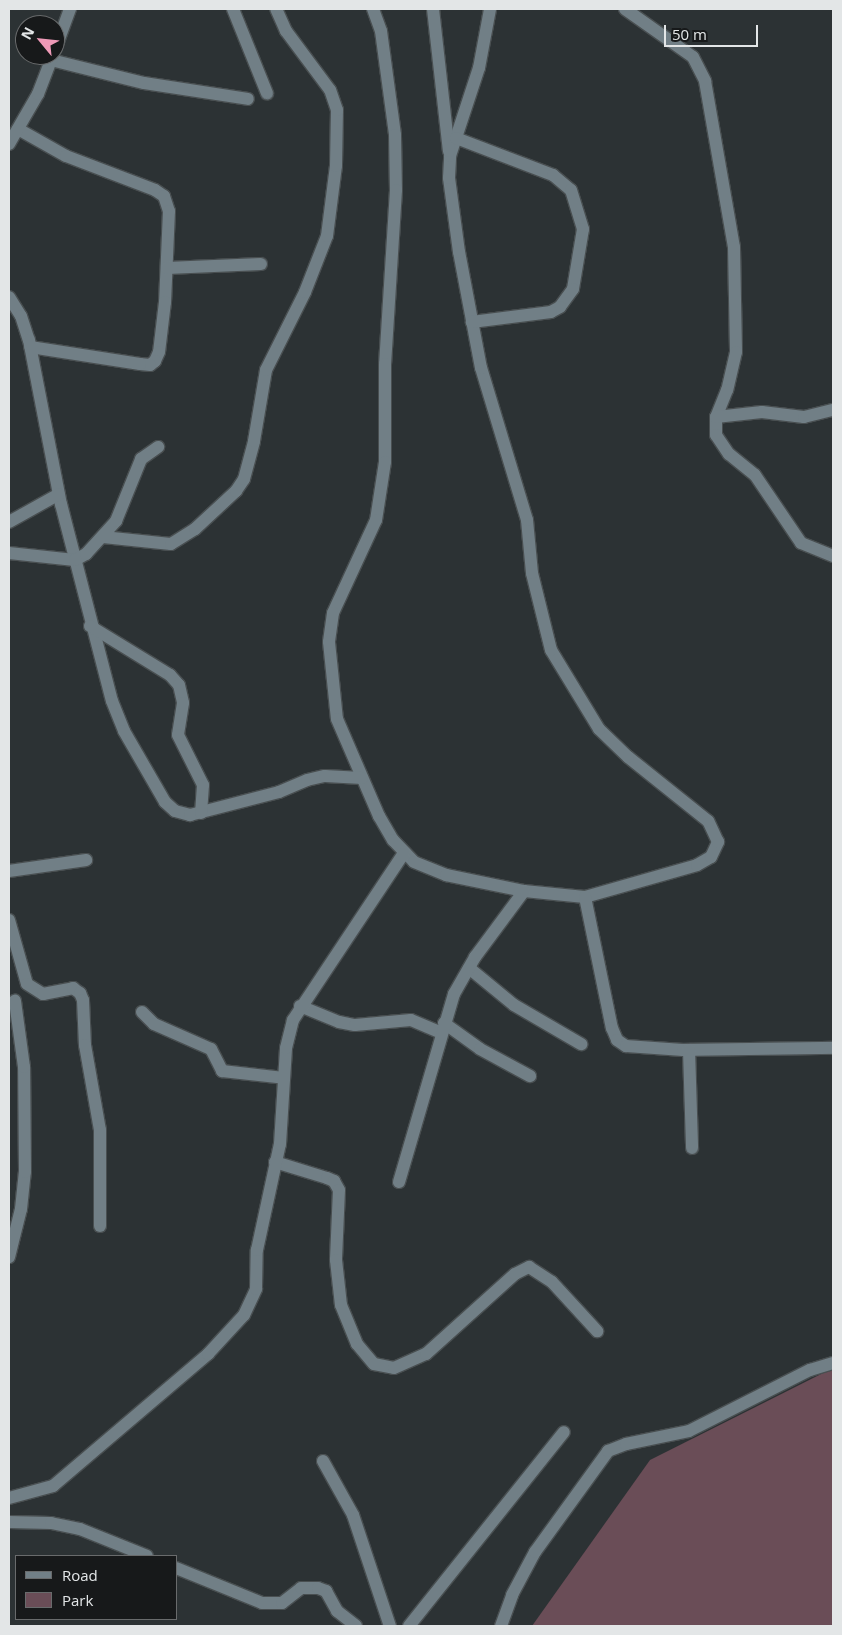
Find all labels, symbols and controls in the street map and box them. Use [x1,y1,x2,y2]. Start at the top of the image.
north arrow [15,15,65,65]
scale bar [667,15,761,47]
text: N [16,24,38,43]
text: 50 m [672,24,707,44]
legend [15,1555,178,1620]
text: Road [62,1565,98,1585]
text: Park [62,1590,93,1610]

